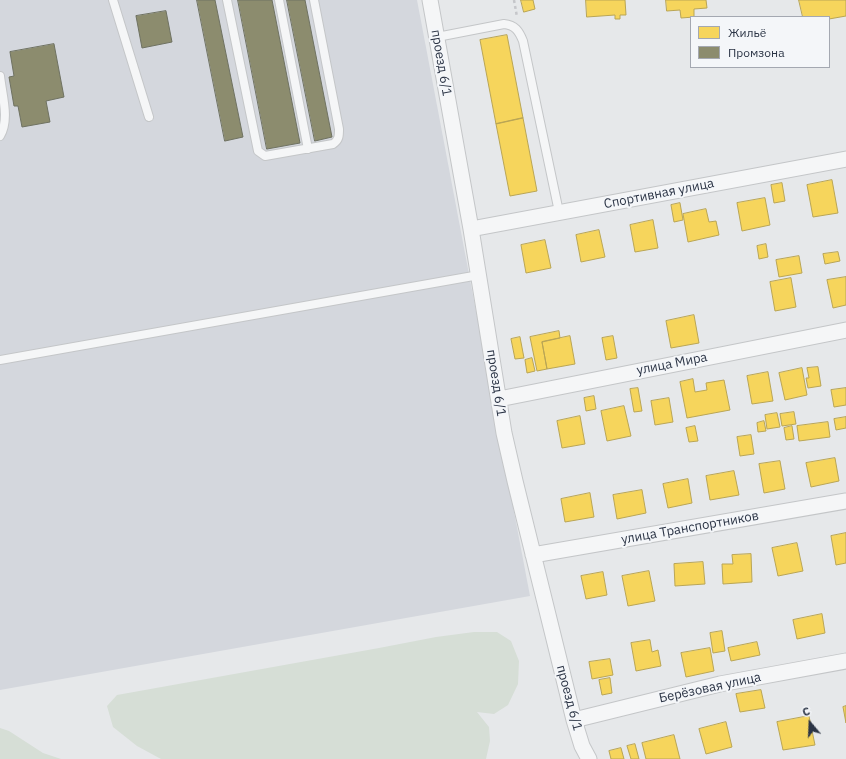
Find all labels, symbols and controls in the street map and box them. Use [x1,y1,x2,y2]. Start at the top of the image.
legend [690,16,830,68]
text: Жильё [728,25,766,40]
street label: проезд 6/1 [427,28,455,98]
text: Промзона [728,45,785,60]
street label: Спортивная улица [603,176,715,212]
street label: проезд 6/1 [483,349,509,417]
street label: улица Мира [635,349,709,379]
street label: улица Транспортников [620,508,760,548]
street label: проезд 6/1 [553,663,585,733]
street label: Берёзовая улица [657,670,763,706]
north arrow [790,703,830,743]
text: С [800,704,812,719]

